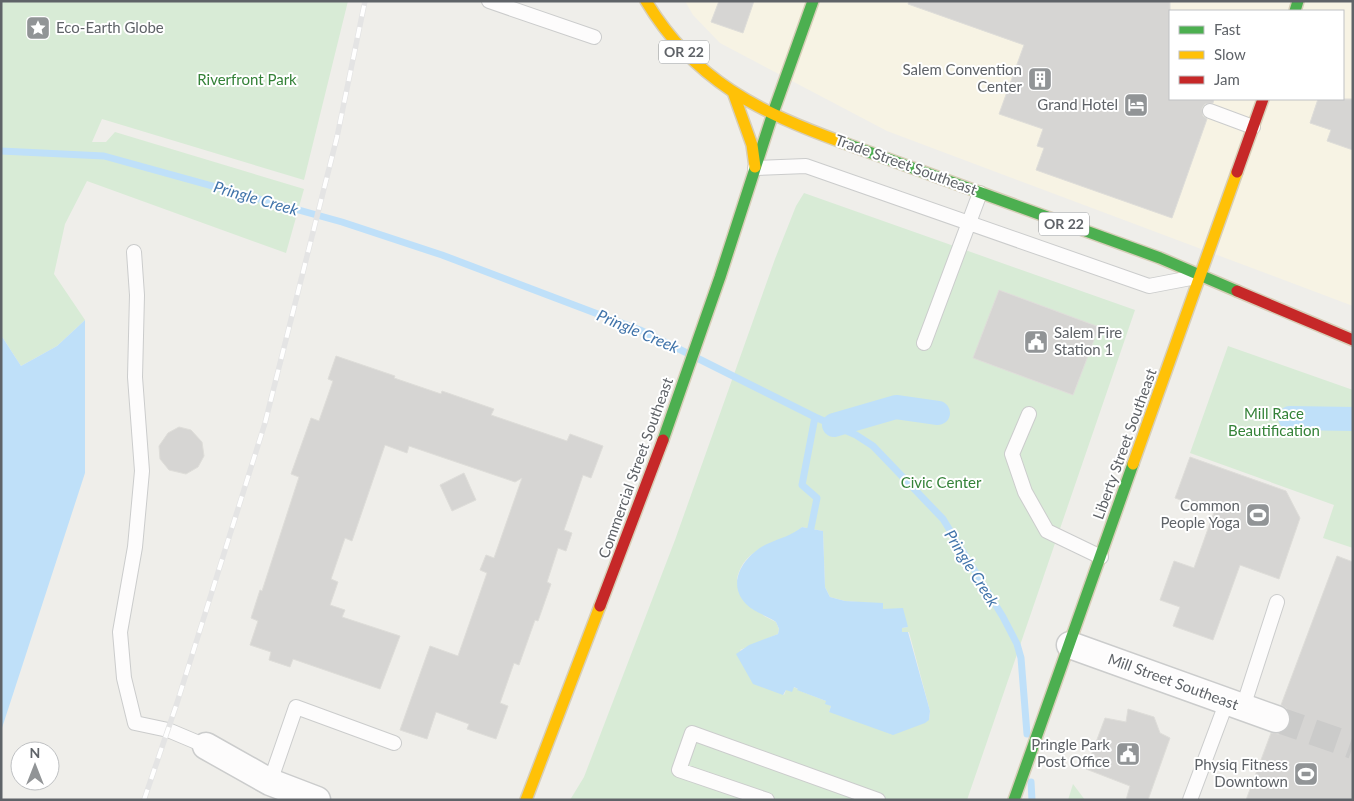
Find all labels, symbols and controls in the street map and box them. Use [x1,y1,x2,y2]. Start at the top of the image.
legend [1169,10,1344,100]
place icon: Eco-Earth Globe [25,15,51,41]
place label: Eco-Earth Globe [56,18,164,36]
text: Fast [1214,20,1241,38]
road number: OR 22 [659,41,709,64]
text: Slow [1214,45,1246,63]
place label: Salem Convention Center [902,60,1023,95]
building icon: Salem Convention Center [1027,66,1053,92]
park label: Riverfront Park [197,70,297,88]
text: Jam [1214,70,1240,88]
hotel icon: Grand Hotel [1123,92,1149,118]
place label: Grand Hotel [1037,95,1118,113]
street label: Trade Street Southeast [833,130,980,198]
water label: Pringle Creek [212,176,301,219]
road number: OR 22 [1039,212,1089,235]
water label: Pringle Creek [594,305,682,356]
place label: Salem Fire Station 1 [1054,323,1122,358]
public building icon: Salem Fire Station 1 [1023,329,1049,355]
street label: Liberty Street Southeast [1088,365,1160,521]
street label: Commercial Street Southeast [594,374,676,560]
park label: Mill Race Beautification [1228,404,1320,439]
park label: Civic Center [901,473,982,491]
place label: Common People Yoga [1160,496,1240,531]
sports icon: Common People Yoga [1245,502,1271,528]
water label: Pringle Creek [941,526,1004,610]
street label: Mill Street Southeast [1106,649,1242,713]
place label: Pringle Park Post Office [1031,735,1110,770]
north arrow [10,741,60,791]
public building icon: Pringle Park Post Office [1115,741,1141,767]
text: N [30,744,40,761]
place label: Physiq Fitness Downtown [1194,755,1288,790]
sports icon: Physiq Fitness Downtown [1293,761,1319,787]

